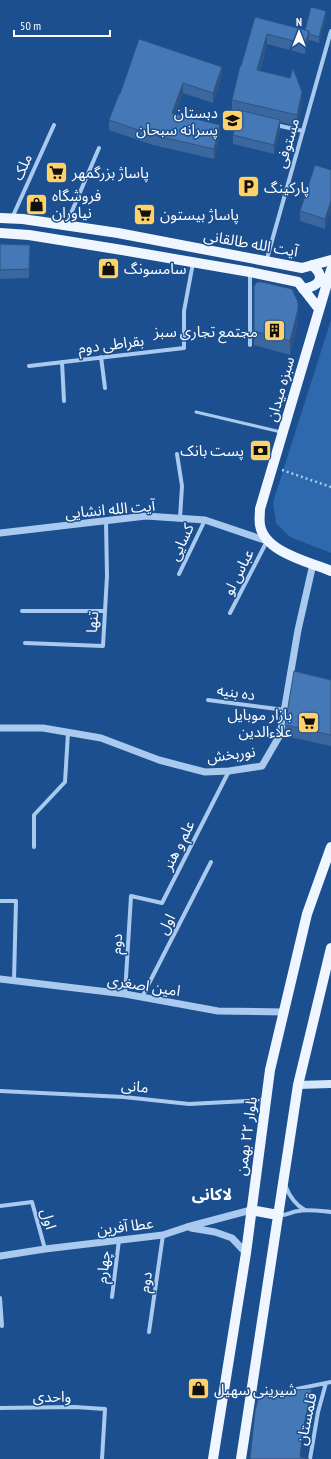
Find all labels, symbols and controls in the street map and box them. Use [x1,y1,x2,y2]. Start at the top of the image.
scale bar [14,12,110,38]
north arrow [279,12,319,52]
text: N [296,15,302,29]
text: 50 m [20,18,41,33]
place label: دبستان پسرانه سبحان [136,103,218,140]
school or university icon: دبستان پسرانه سبحان [220,108,246,134]
street label: مستوفی [271,116,303,170]
street label: ملک [8,151,36,183]
supermarket icon: پاساژ بزرگمهر [44,159,70,185]
place label: پاساژ بزرگمهر [71,163,149,183]
parking icon: پارکینگ [236,174,262,200]
place label: پارکینگ [264,178,309,198]
place label: فروشگاه نیاوران [52,186,101,222]
shop icon: فروشگاه نیاوران [24,191,50,217]
supermarket icon: پاساژ بیستون [131,201,157,227]
place label: پاساژ بیستون [160,205,239,225]
street label: آیت الله طالقانی [202,225,300,261]
shop icon: سامسونگ [96,255,122,281]
place label: سامسونگ [124,259,187,278]
building icon: مجتمع تجاری سبز [261,318,287,344]
place label: مجتمع تجاری سبز [153,322,258,344]
street label: بقراطی دوم [77,331,145,359]
street label: سبزه میدان [262,354,298,424]
bank icon: پست بانک [247,437,273,463]
place label: پست بانک [180,441,244,461]
street label: آیت الله انشایی [64,496,156,522]
street label: کسایی [164,520,198,564]
street label: عباس لو [218,545,258,598]
street label: تنها [82,611,102,633]
street label: ده بنیه [216,680,256,704]
place label: بازار موبایل علاءالدین [227,705,292,741]
supermarket icon: بازار موبایل علاءالدین [295,710,321,736]
street label: نوربخش [206,742,256,766]
street label: علم و هنر [157,817,201,875]
street label: اول [153,910,179,938]
street label: دوم [106,933,128,955]
street label: امین اصغری [106,970,182,1000]
street label: مانی [120,1075,150,1097]
street label: بلوار ۲۲ بهمن [231,1095,261,1177]
district label: لاکانی [192,1184,232,1204]
street label: اول [37,1206,61,1232]
street label: عطا آفرین [96,1213,155,1239]
street label: چهارم [92,1249,116,1285]
street label: دوم [134,1270,158,1294]
shop icon: شیرینی سهیل [185,1376,211,1402]
place label: شیرینی سهیل [214,1380,297,1399]
street label: واحدی [33,1387,71,1406]
street label: قلمستان [291,1391,321,1447]

